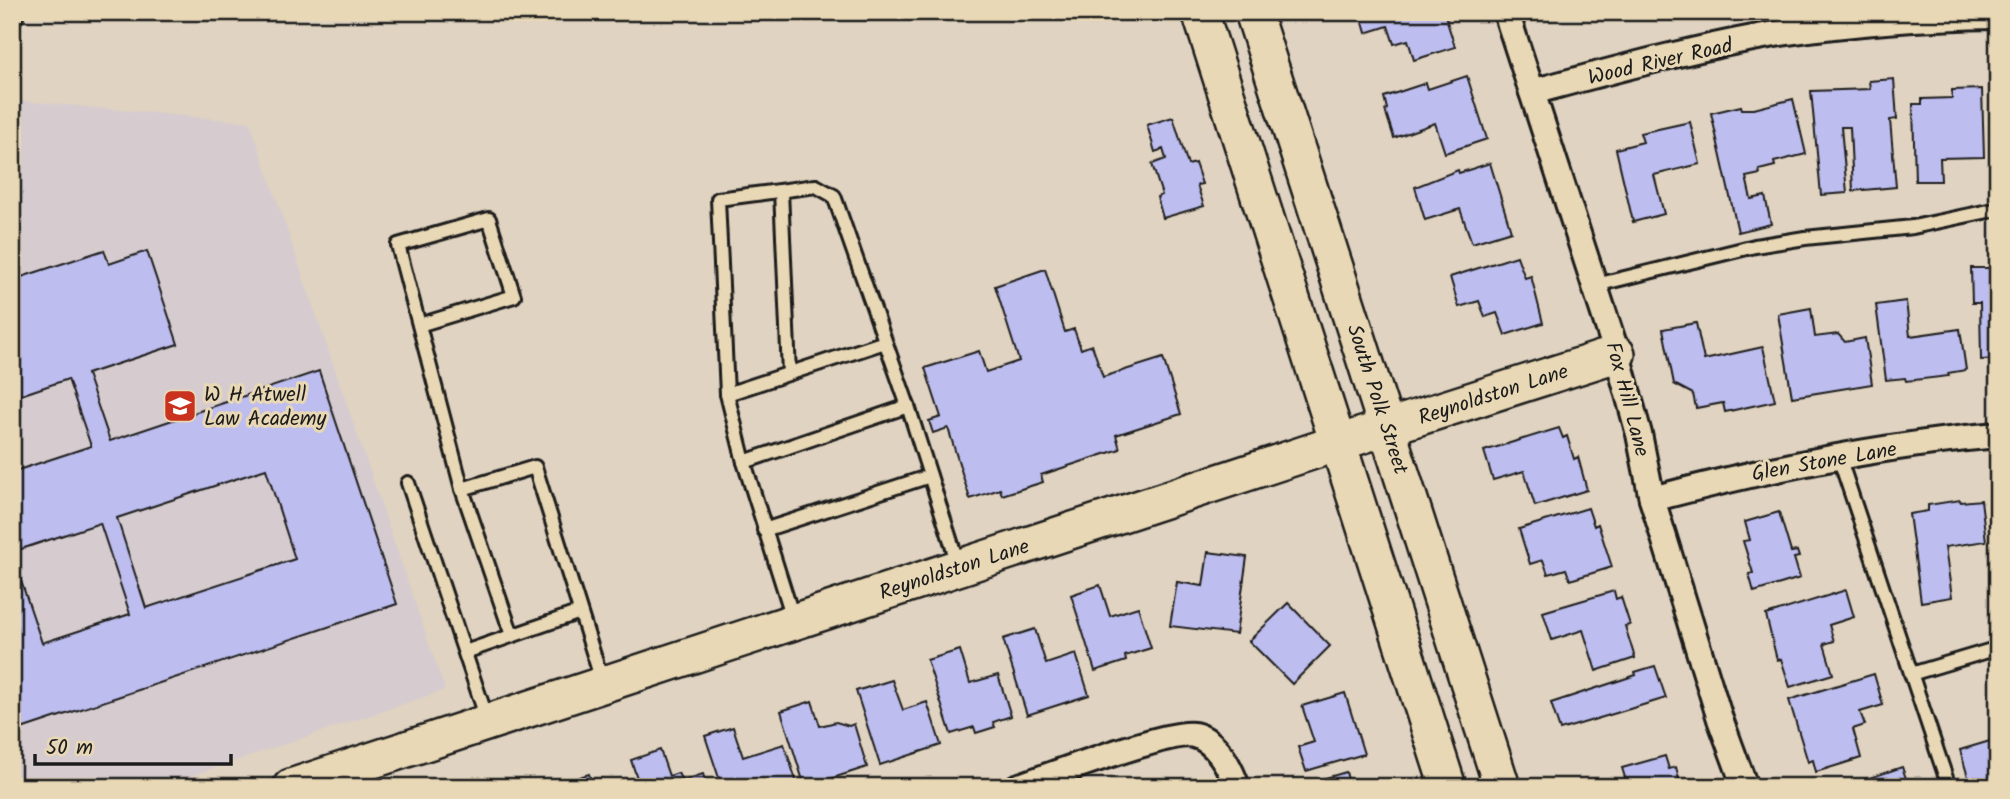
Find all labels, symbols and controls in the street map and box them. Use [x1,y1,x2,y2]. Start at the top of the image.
street label: Wood River Road [1585,30,1736,95]
street label: South Polk Street [1337,320,1417,480]
street label: Fox Hill Lane [1595,338,1658,461]
street label: Reynoldston Lane [1414,355,1573,435]
place label: W H Atwell Law Academy [204,379,326,436]
school or university icon: W H Atwell Law Academy [161,387,199,425]
street label: Glen Stone Lane [1749,433,1900,491]
street label: Reynoldston Lane [875,530,1034,610]
scale bar [35,722,231,766]
text: 50 m [46,732,93,765]

